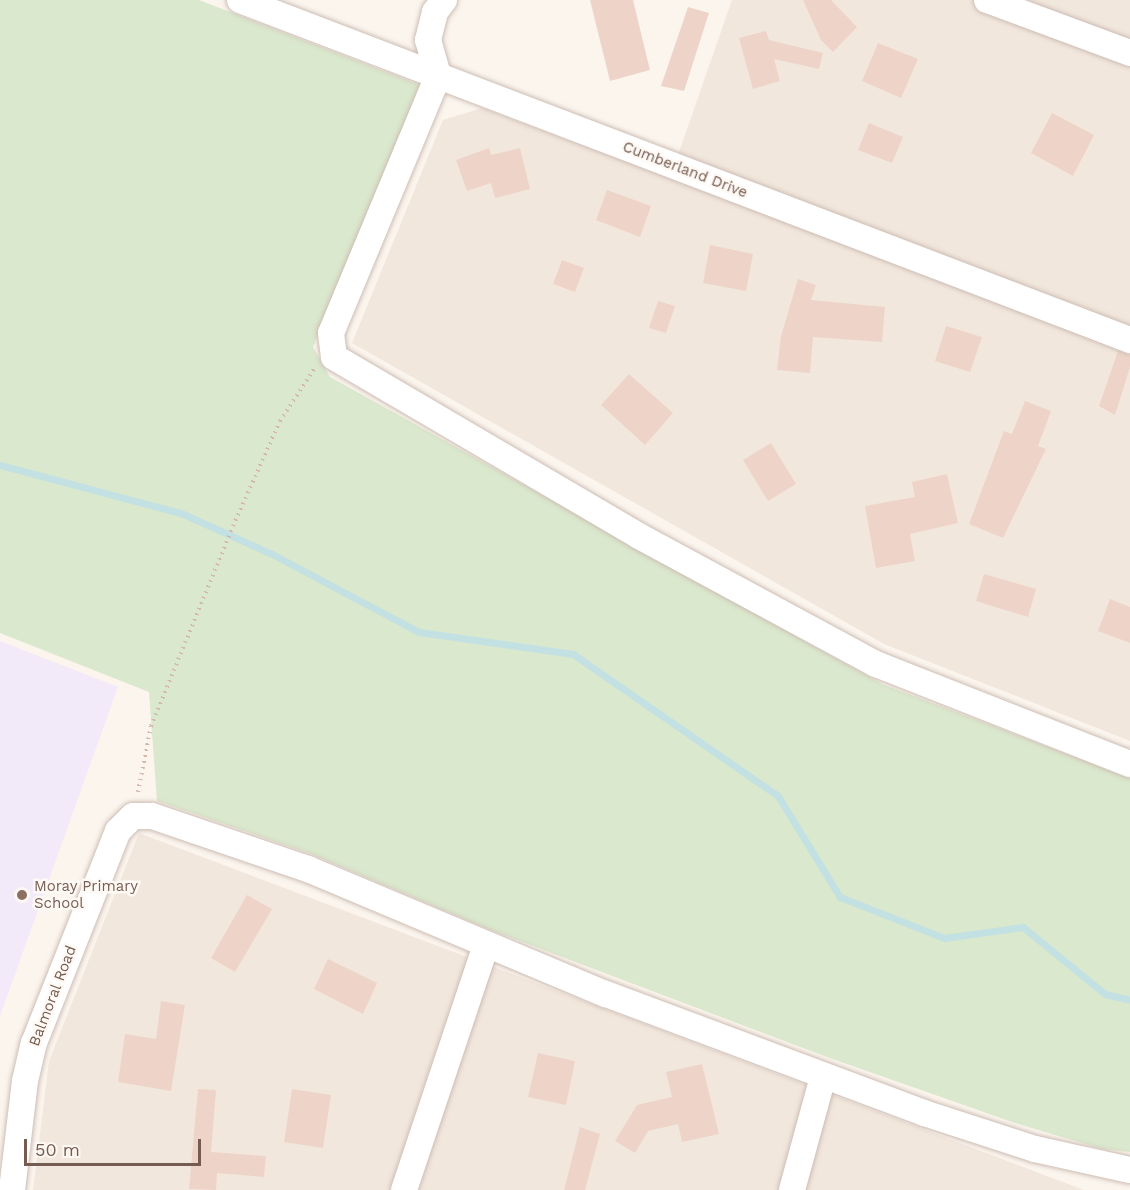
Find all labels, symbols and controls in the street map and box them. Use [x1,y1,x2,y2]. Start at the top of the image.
street label: Cumberland Drive [620,138,750,202]
place label: Moray Primary School [34,877,138,912]
marker: Moray Primary School [15,888,29,902]
street label: Balmoral Road [25,943,81,1049]
scale bar [27,1127,204,1165]
text: 50 m [35,1139,80,1160]

